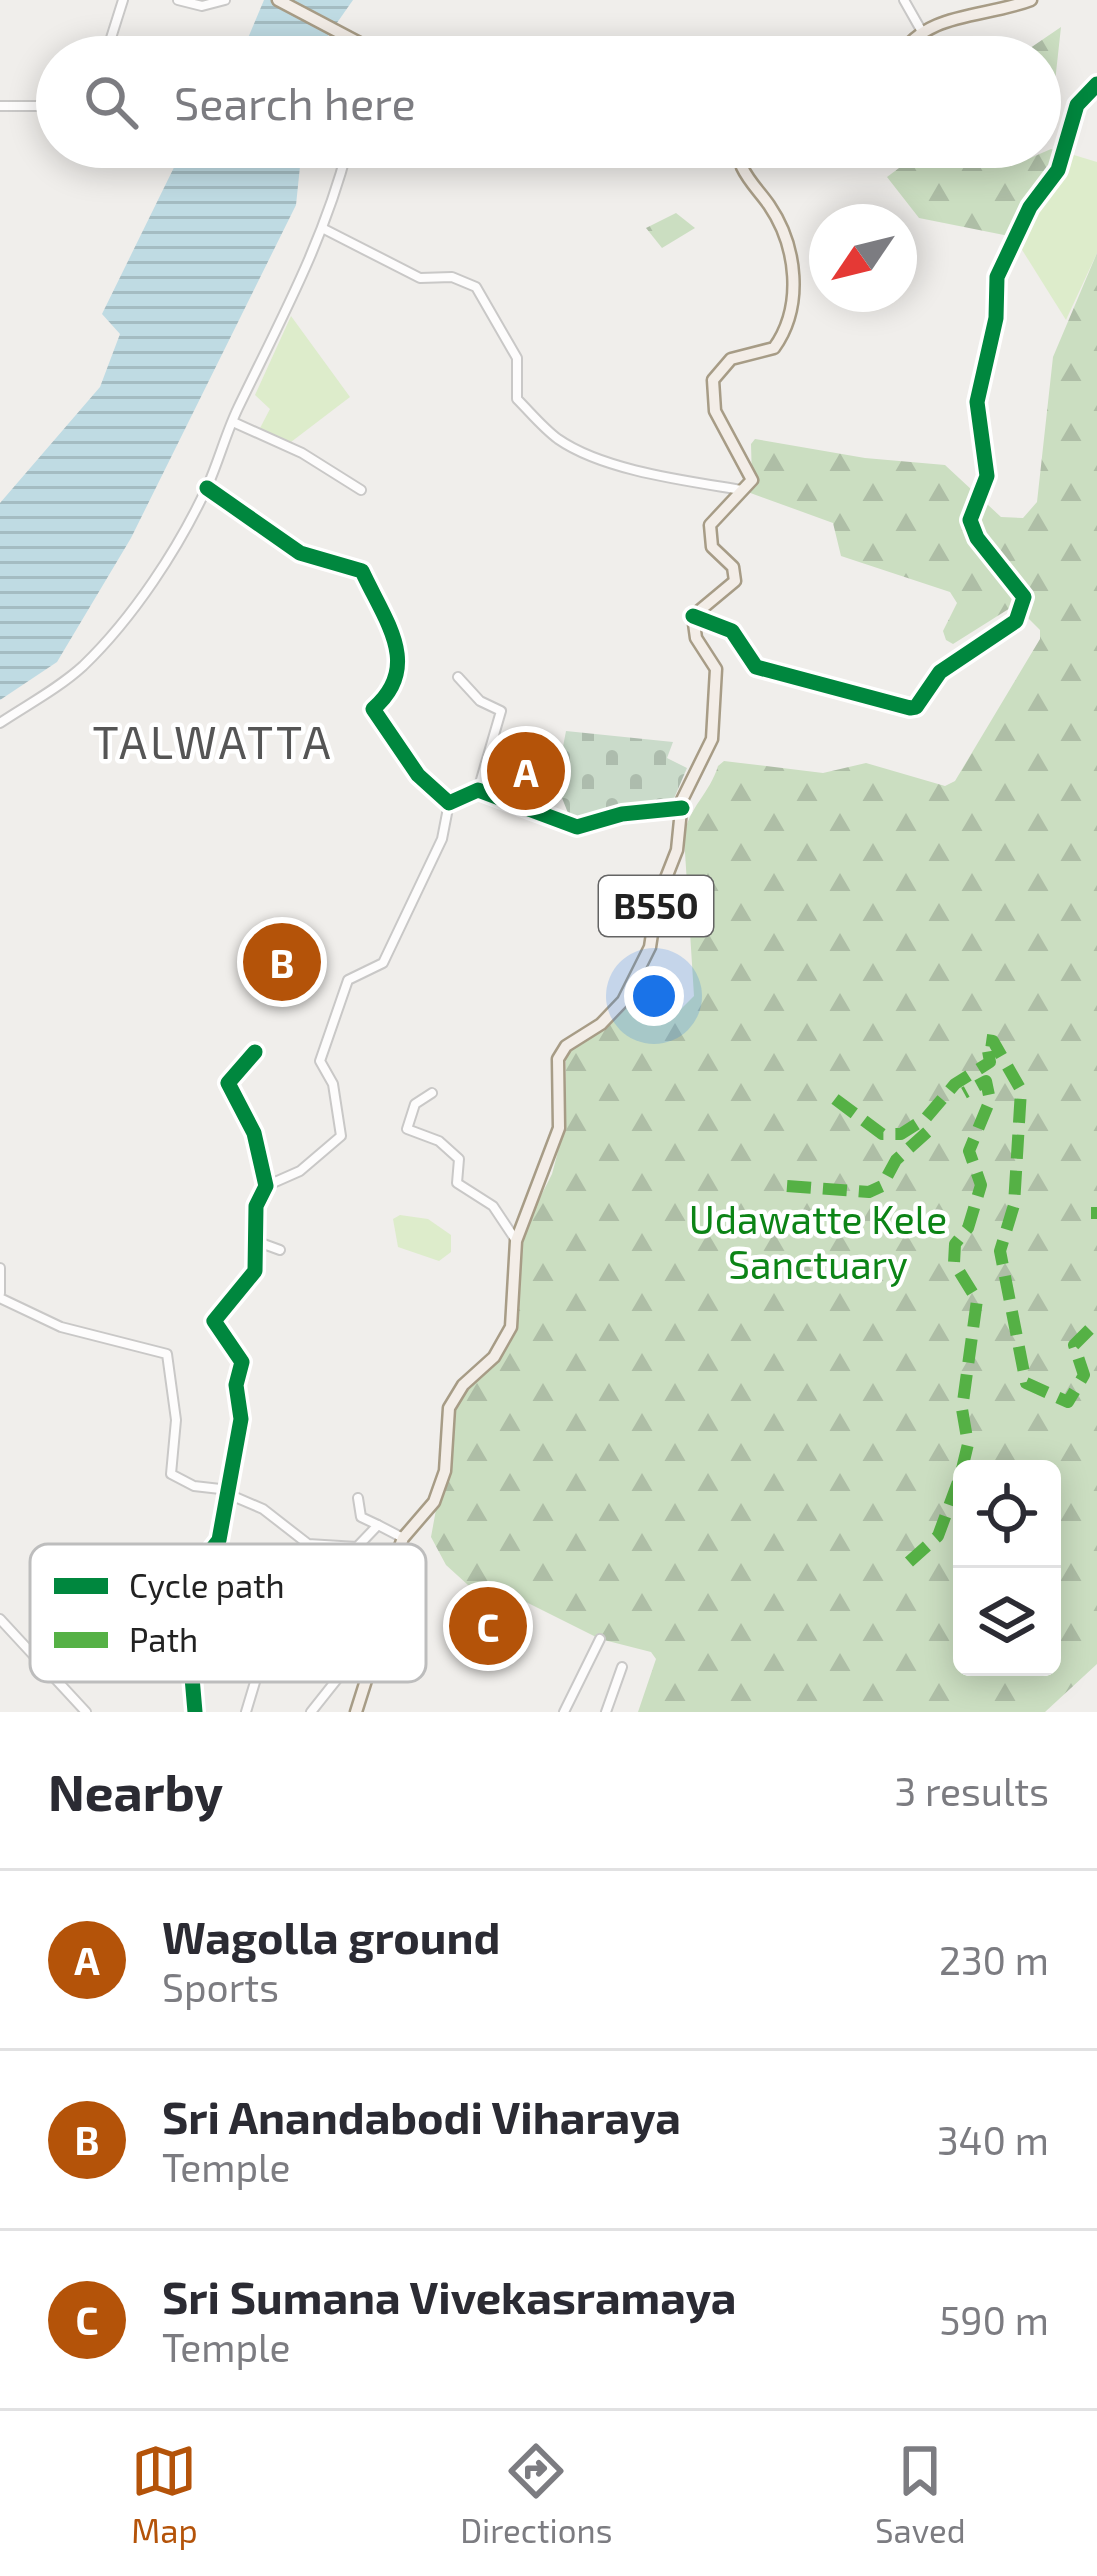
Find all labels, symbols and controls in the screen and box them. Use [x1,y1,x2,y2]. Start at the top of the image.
search box [36,36,1061,168]
icon: search [78,69,144,135]
text: Search here [174,75,416,129]
north arrow [809,204,917,312]
district label: TALWATTA [92,714,334,768]
pin: A [487,726,565,816]
road number: B550 [599,876,713,936]
pin: B [243,917,321,1007]
your location [624,966,684,1026]
park label: Udawatte Kele Sanctuary [689,1195,947,1287]
map controls [953,1460,1061,1676]
button: locate [953,1460,1061,1568]
legend [30,1544,426,1682]
text: Cycle path [129,1565,285,1605]
button: layers [953,1568,1061,1676]
pin: C [449,1581,527,1671]
text: Path [129,1619,198,1659]
text: Nearby [48,1760,223,1821]
text: 3 results [895,1767,1049,1814]
text: Wagolla ground [162,1909,500,1963]
text: A [74,1936,100,1983]
text: 230 m [939,1936,1049,1983]
text: Sports [162,1963,279,2010]
text: Sri Anandabodi Viharaya [162,2089,681,2143]
text: B [75,2116,99,2163]
text: 340 m [937,2116,1049,2163]
text: Temple [162,2143,291,2190]
text: Sri Sumana Vivekasramaya [162,2269,736,2323]
text: C [76,2296,98,2343]
text: 590 m [939,2296,1049,2343]
text: Temple [162,2323,291,2370]
tab: Map [131,2438,198,2550]
tab: Directions [460,2438,612,2550]
tab: Saved [875,2438,966,2550]

